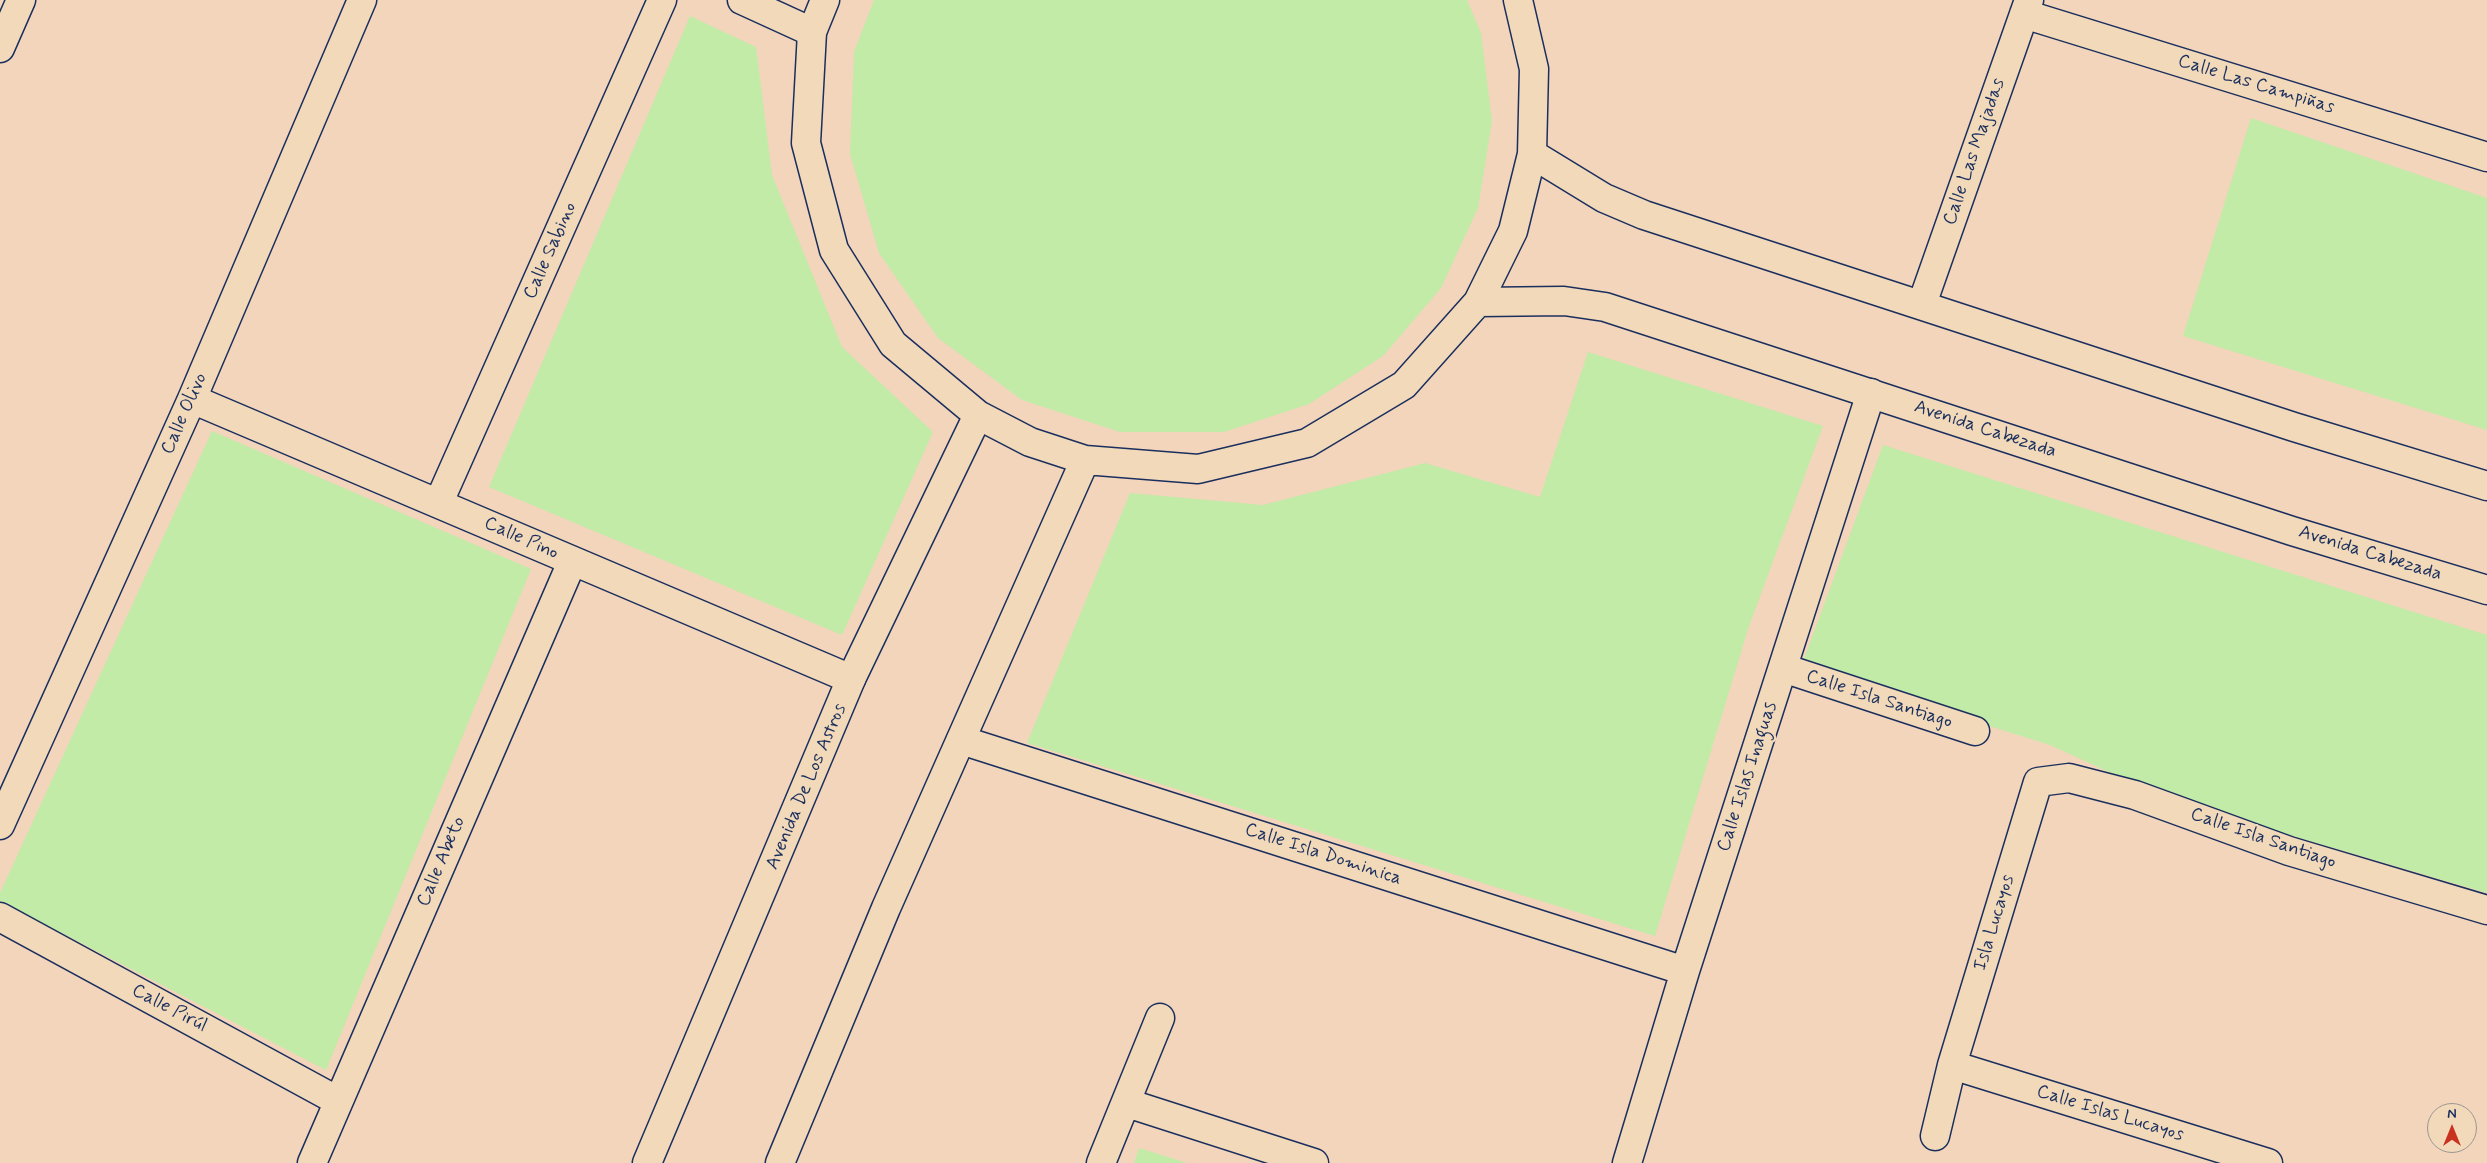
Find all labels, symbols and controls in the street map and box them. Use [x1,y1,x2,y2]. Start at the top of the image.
street label: Calle Las Campiñas [2175,50,2337,120]
street label: Calle Las Majadas [1939,76,2011,228]
street label: Calle Sabino [520,199,582,303]
street label: Calle Olivo [157,370,213,458]
street label: Avenida Cabezada [1911,396,2059,464]
street label: Calle Pino [480,513,562,565]
street label: Avenida Cabezada [2296,521,2444,587]
street label: Calle Isla Santiago [1803,666,1955,734]
street label: Calle Islas Inaguas [1713,699,1783,855]
street label: Avenida De Los Astros [762,701,852,873]
street label: Calle Isla Santiago [2187,803,2339,875]
street label: Calle Abeto [413,814,471,910]
street label: Calle Isla Dominica [1242,819,1404,891]
street label: Isla Lucayos [1970,872,2020,974]
street label: Calle Pirúl [127,980,211,1038]
street label: Calle Islas Lucayos [2034,1081,2186,1147]
north arrow [2427,1103,2477,1153]
text: N [2447,1105,2457,1123]

